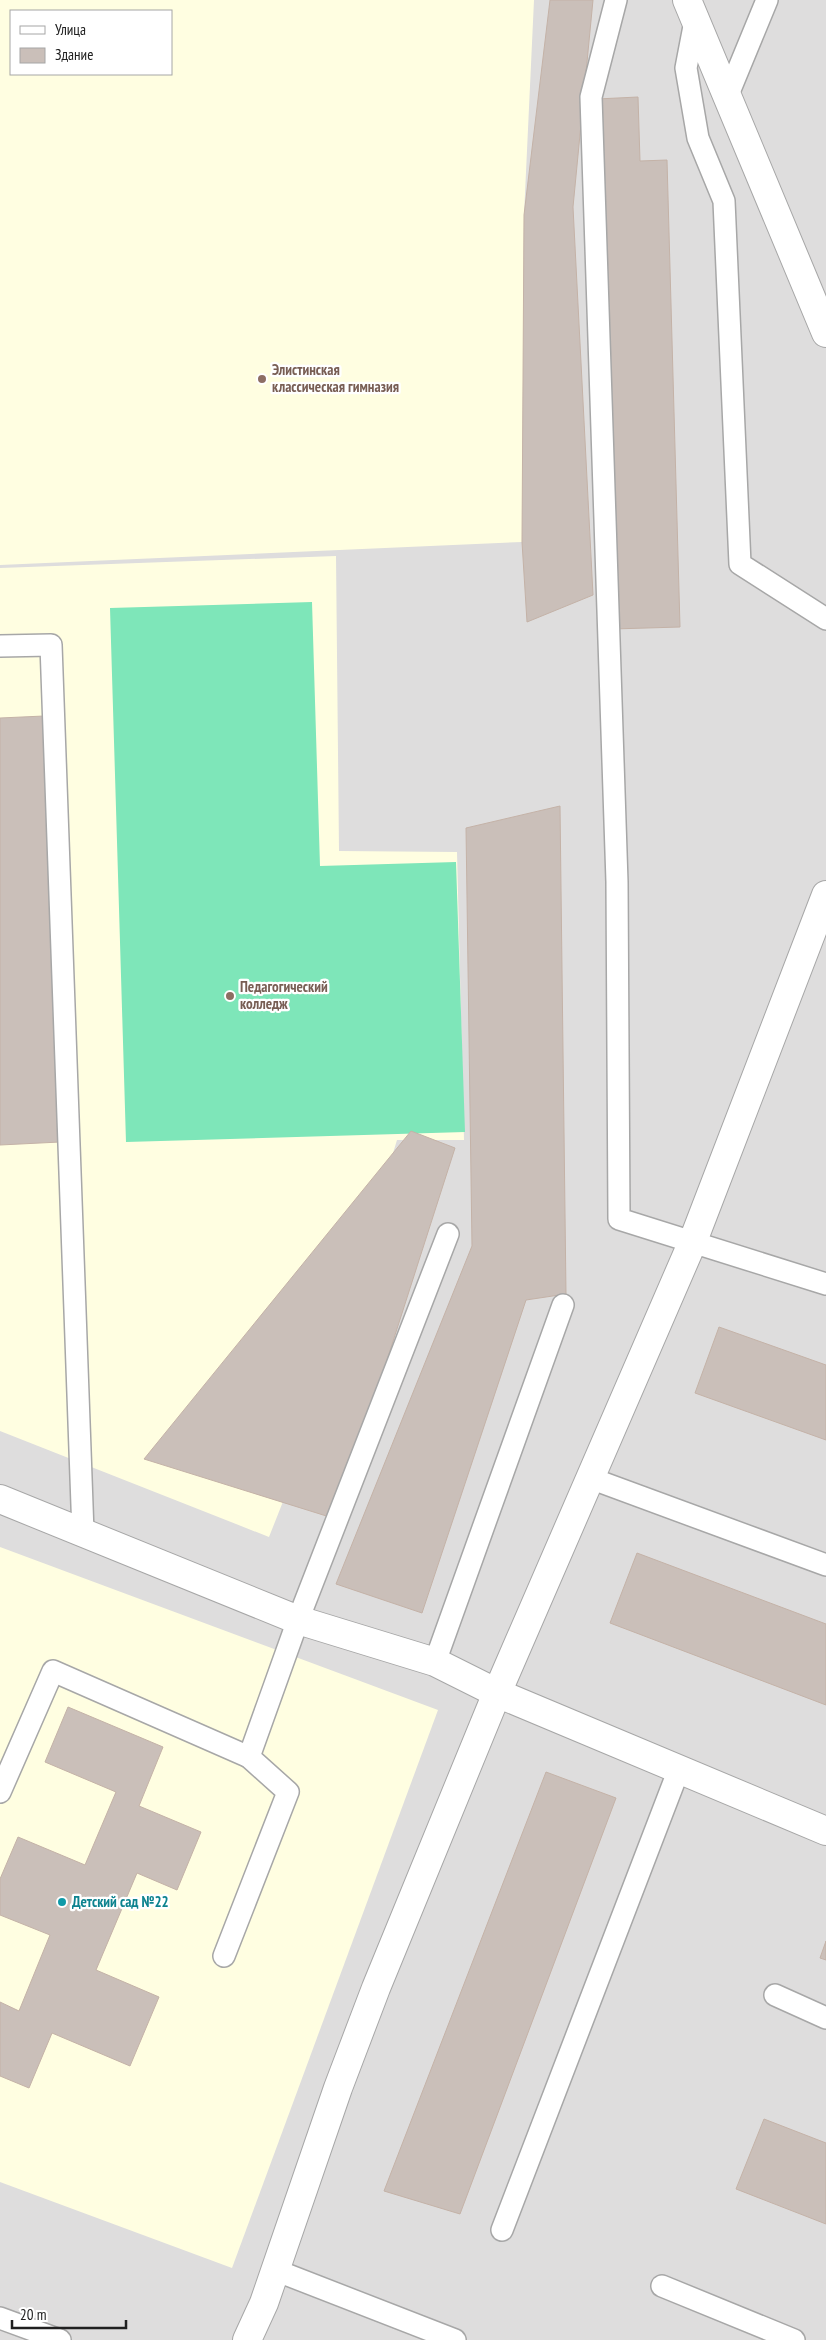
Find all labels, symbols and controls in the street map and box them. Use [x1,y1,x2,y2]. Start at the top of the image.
legend [10,10,172,75]
text: Улица [55,20,86,39]
text: Здание [55,45,93,64]
place label: Элистинская классическая гимназия [272,360,399,396]
marker: Элистинская классическая гимназия [256,373,268,385]
place label: Педагогический колледж [240,977,328,1013]
marker: Педагогический колледж [224,990,236,1002]
place label: Детский сад №22 [72,1892,169,1911]
marker: Детский сад №22 [56,1896,68,1908]
scale bar [12,2298,126,2330]
text: 20 m [20,2305,46,2324]

